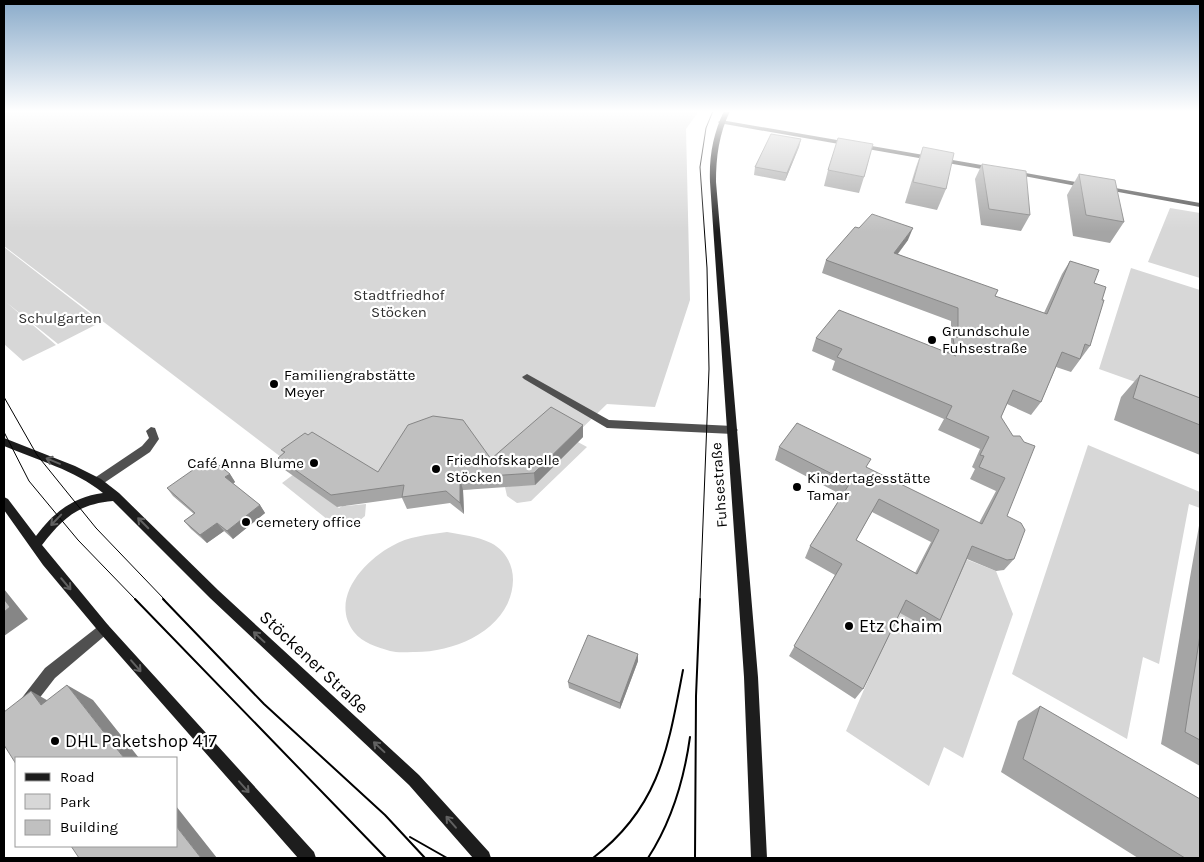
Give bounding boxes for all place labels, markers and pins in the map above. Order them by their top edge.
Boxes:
place label: Grundschule Fuhsestraße [942,322,1030,357]
marker: Grundschule Fuhsestraße [926,334,938,346]
place label: Familiengrabstätte Meyer [284,366,415,401]
marker: Familiengrabstätte Meyer [268,378,280,390]
place label: Friedhofskapelle Stöcken [446,451,560,486]
place label: Café Anna Blume [187,454,304,472]
marker: Café Anna Blume [308,457,320,469]
marker: Friedhofskapelle Stöcken [430,463,442,475]
place label: Kindertagesstätte Tamar [807,469,930,504]
marker: Kindertagesstätte Tamar [791,481,803,493]
place label: cemetery office [256,513,361,531]
marker: cemetery office [240,516,252,528]
place label: Etz Chaim [859,615,943,637]
marker: Etz Chaim [843,620,855,632]
place label: DHL Paketshop 417 [65,730,218,752]
marker: DHL Paketshop 417 [49,735,61,747]

